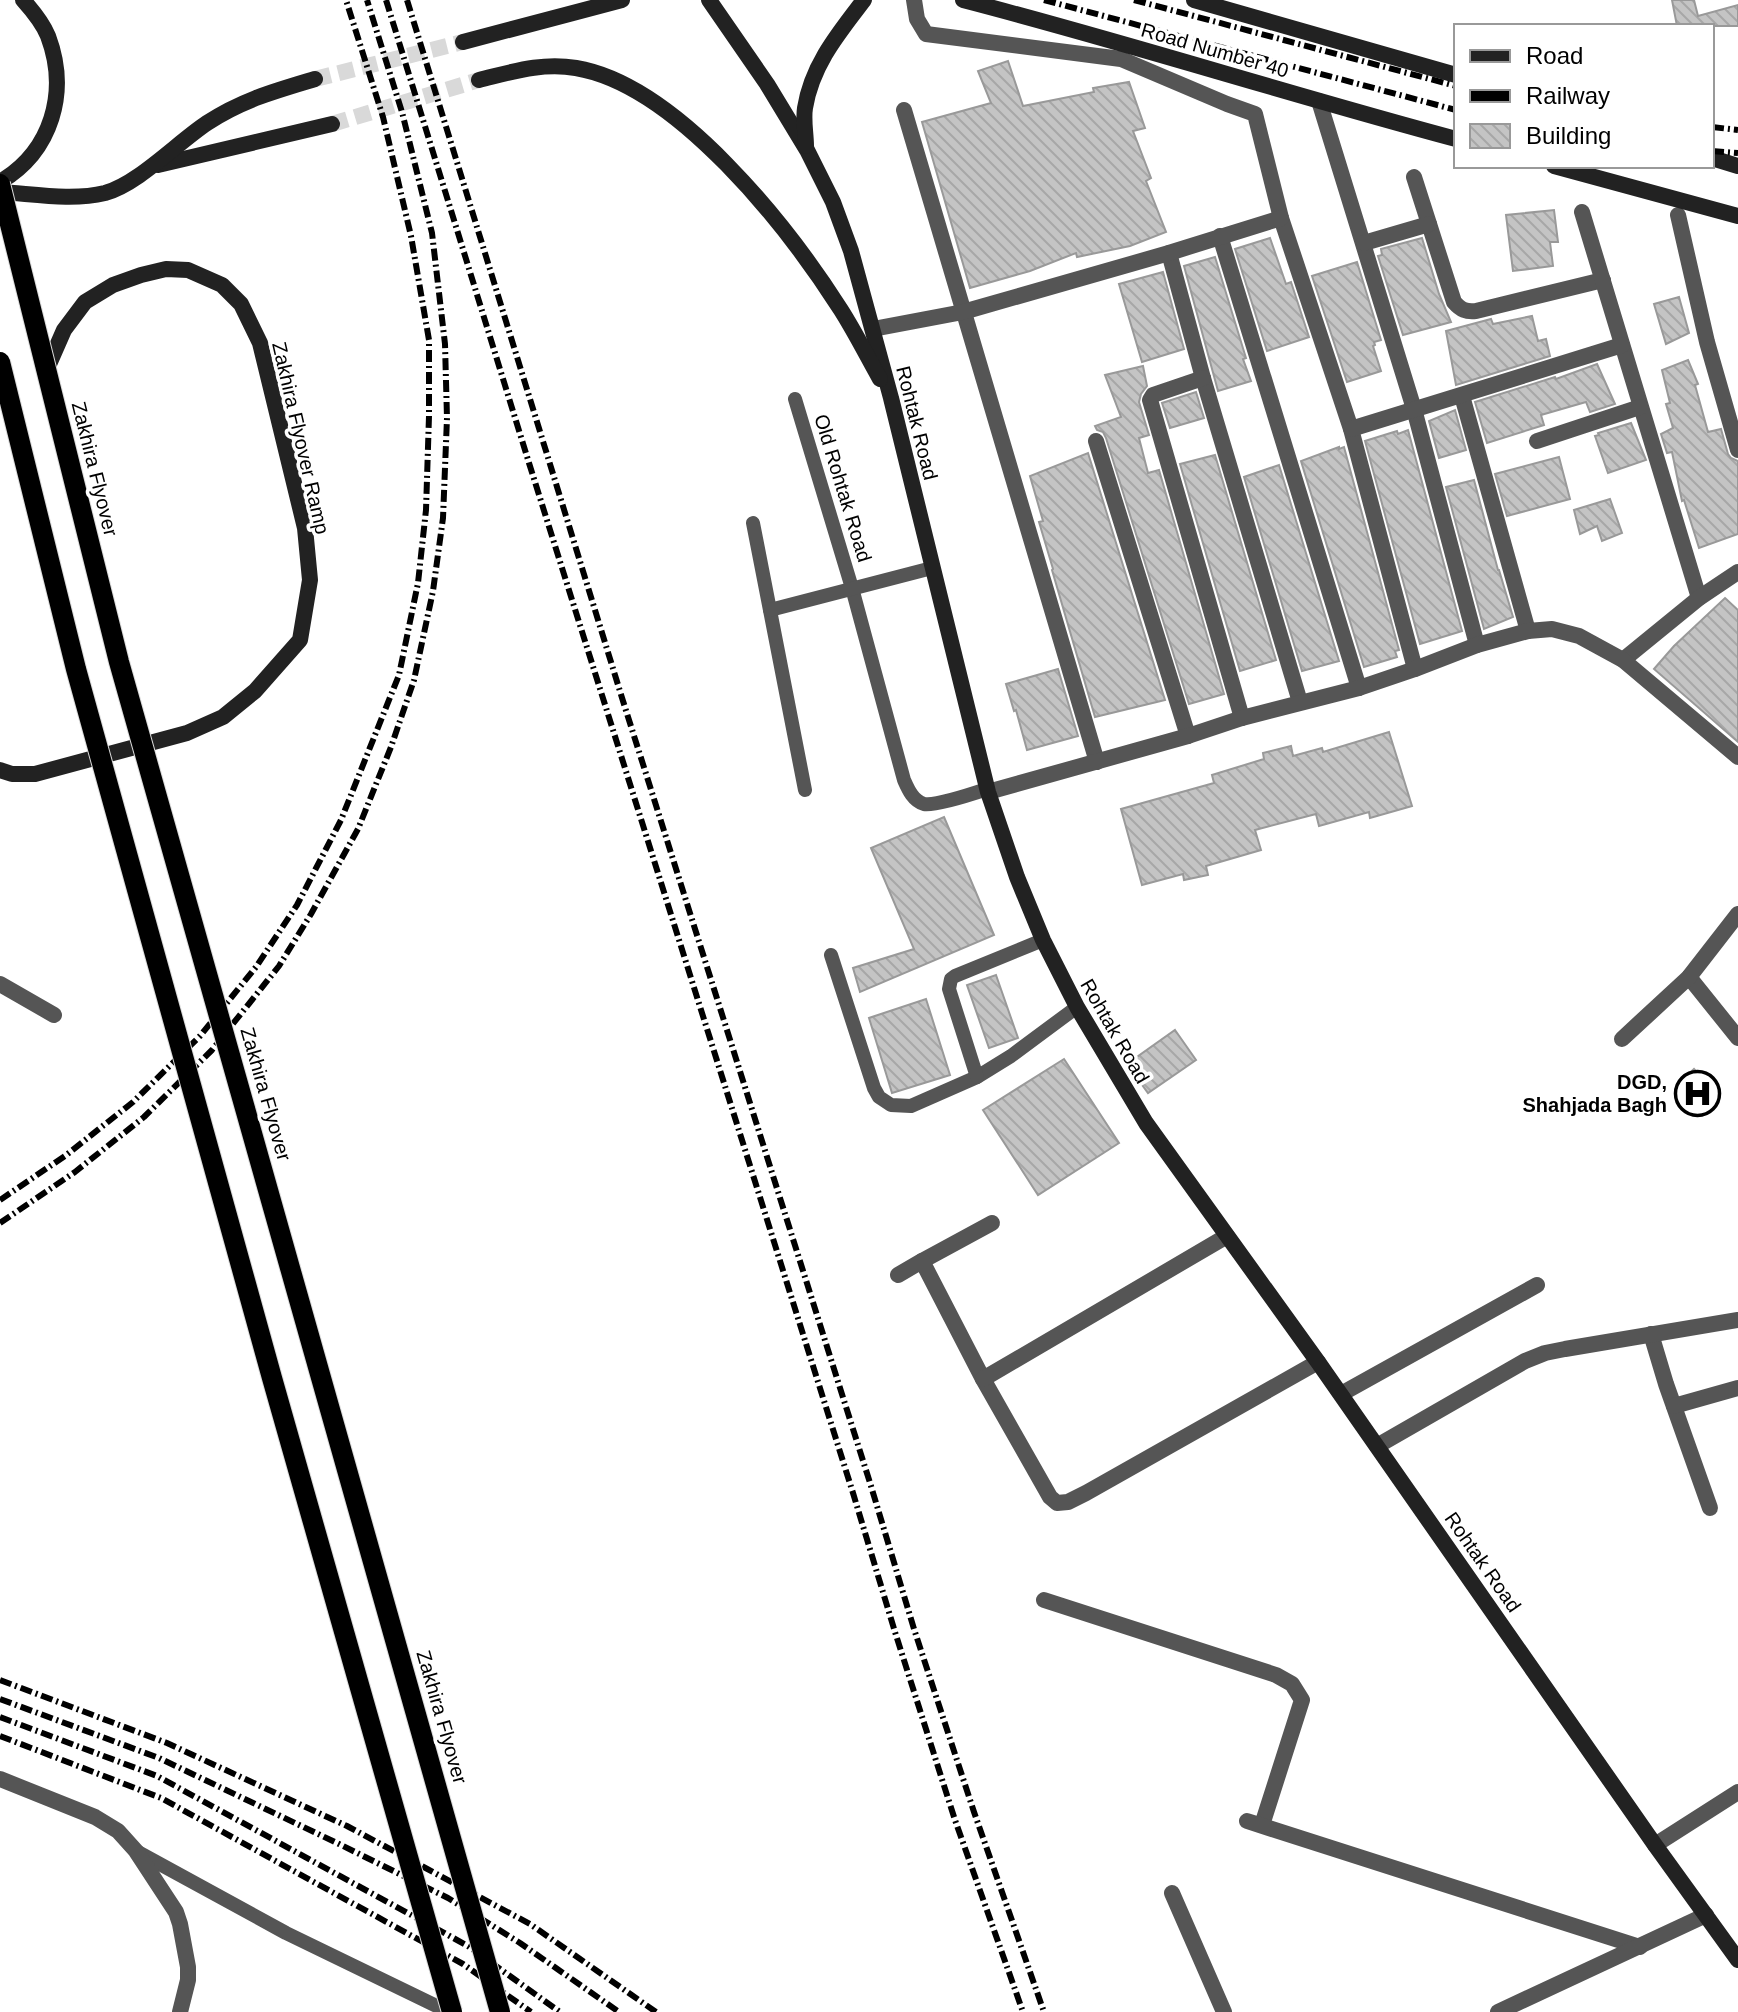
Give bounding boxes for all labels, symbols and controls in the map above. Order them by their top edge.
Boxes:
street label: Road Number 40 [1139,18,1291,82]
legend [1454,24,1714,168]
text: Road [1526,42,1583,69]
text: Railway [1526,82,1610,109]
text: Building [1526,122,1611,149]
street label: Zakhira Flyover Ramp [268,340,334,536]
street label: Rohtak Road [892,364,942,482]
street label: Zakhira Flyover [68,399,122,539]
street label: Old Rohtak Road [810,411,876,565]
street label: Rohtak Road [1076,975,1154,1087]
street label: Zakhira Flyover [236,1025,296,1164]
hospital icon: DGD, Shahjada Bagh [1674,1070,1722,1118]
place label: DGD, Shahjada Bagh [1523,1071,1667,1116]
street label: Rohtak Road [1441,1508,1525,1616]
street label: Zakhira Flyover [412,1648,472,1787]

